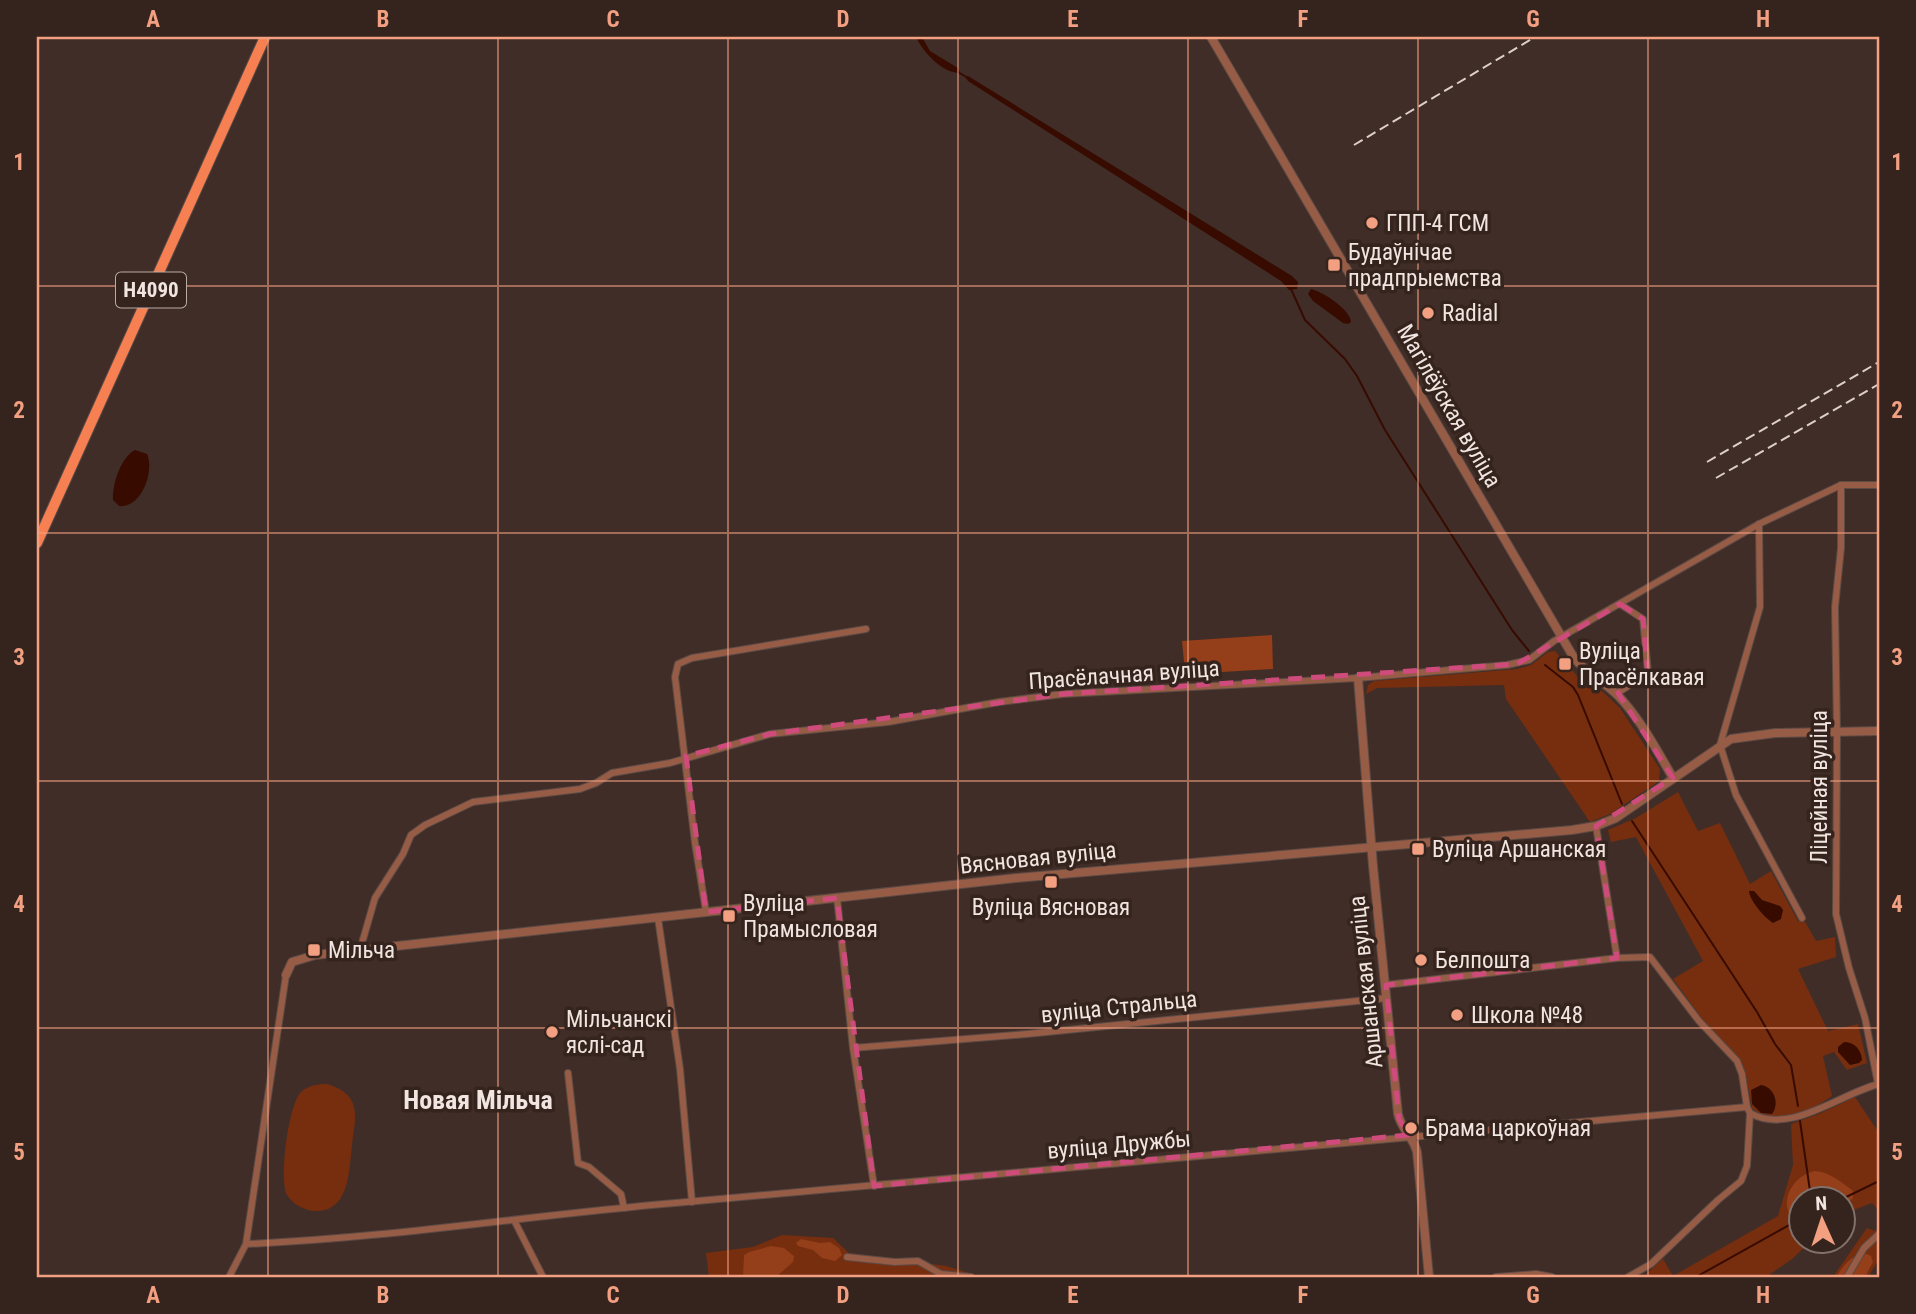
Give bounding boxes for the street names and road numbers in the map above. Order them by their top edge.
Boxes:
road number: Н4090 [116,272,186,308]
street label: Магілёўская вуліца [1391,320,1507,492]
street label: Прасёлачная вуліца [1027,655,1221,695]
street label: Ліцейная вуліца [1806,710,1833,864]
street label: Вясновая вуліца [958,836,1118,880]
street label: Аршанская вуліца [1344,894,1388,1070]
street label: вуліца Стральца [1040,985,1198,1029]
street label: вуліца Дружбы [1046,1125,1192,1165]

